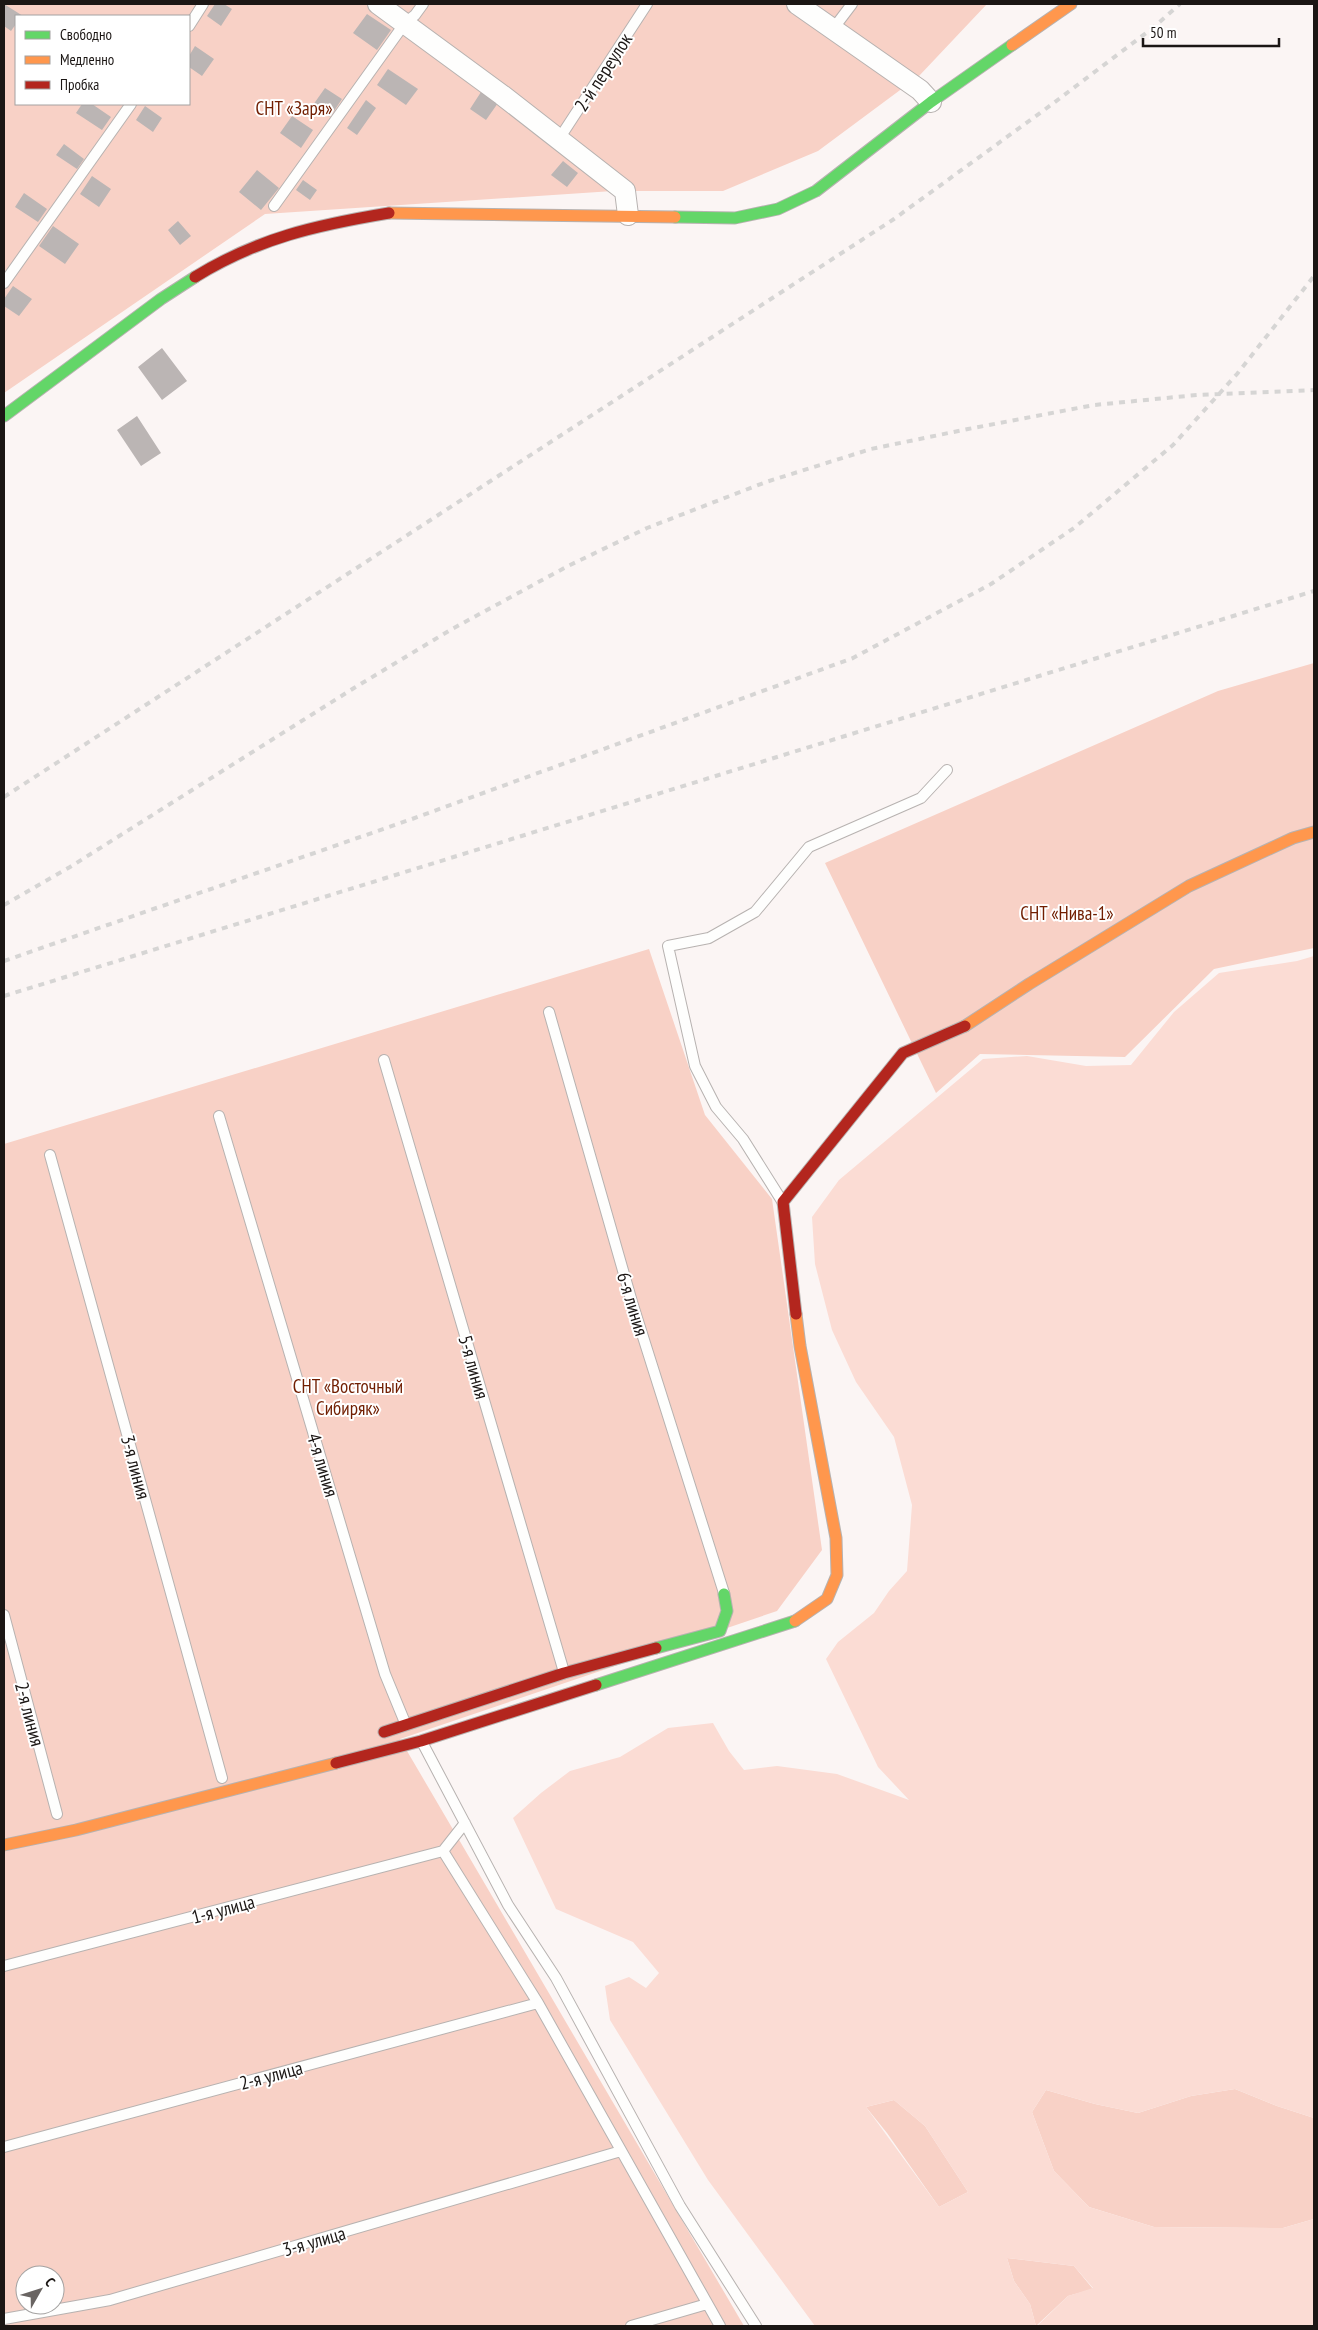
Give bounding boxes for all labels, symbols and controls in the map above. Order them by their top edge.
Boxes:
legend [15,15,190,105]
scale bar [1143,15,1279,47]
text: 50 m [1150,23,1176,42]
text: Свободно [60,25,112,44]
street label: 2-й переулок [569,28,638,116]
text: Медленно [60,50,114,69]
text: Пробка [60,75,99,94]
park label: СНТ «Заря» [256,96,332,120]
park label: СНТ «Нива-1» [1020,901,1114,925]
street label: 6-я линия [612,1269,654,1339]
street label: 5-я линия [453,1332,495,1402]
park label: СНТ «Восточный Сибиряк» [293,1374,403,1420]
street label: 4-я линия [302,1430,344,1500]
street label: 3-я линия [116,1432,156,1502]
street label: 2-я линия [10,1679,50,1749]
street label: 1-я улица [189,1889,257,1929]
street label: 2-я улица [237,2055,305,2095]
street label: 3-я улица [280,2221,348,2261]
north arrow [15,2265,65,2315]
text: С [41,2274,59,2290]

